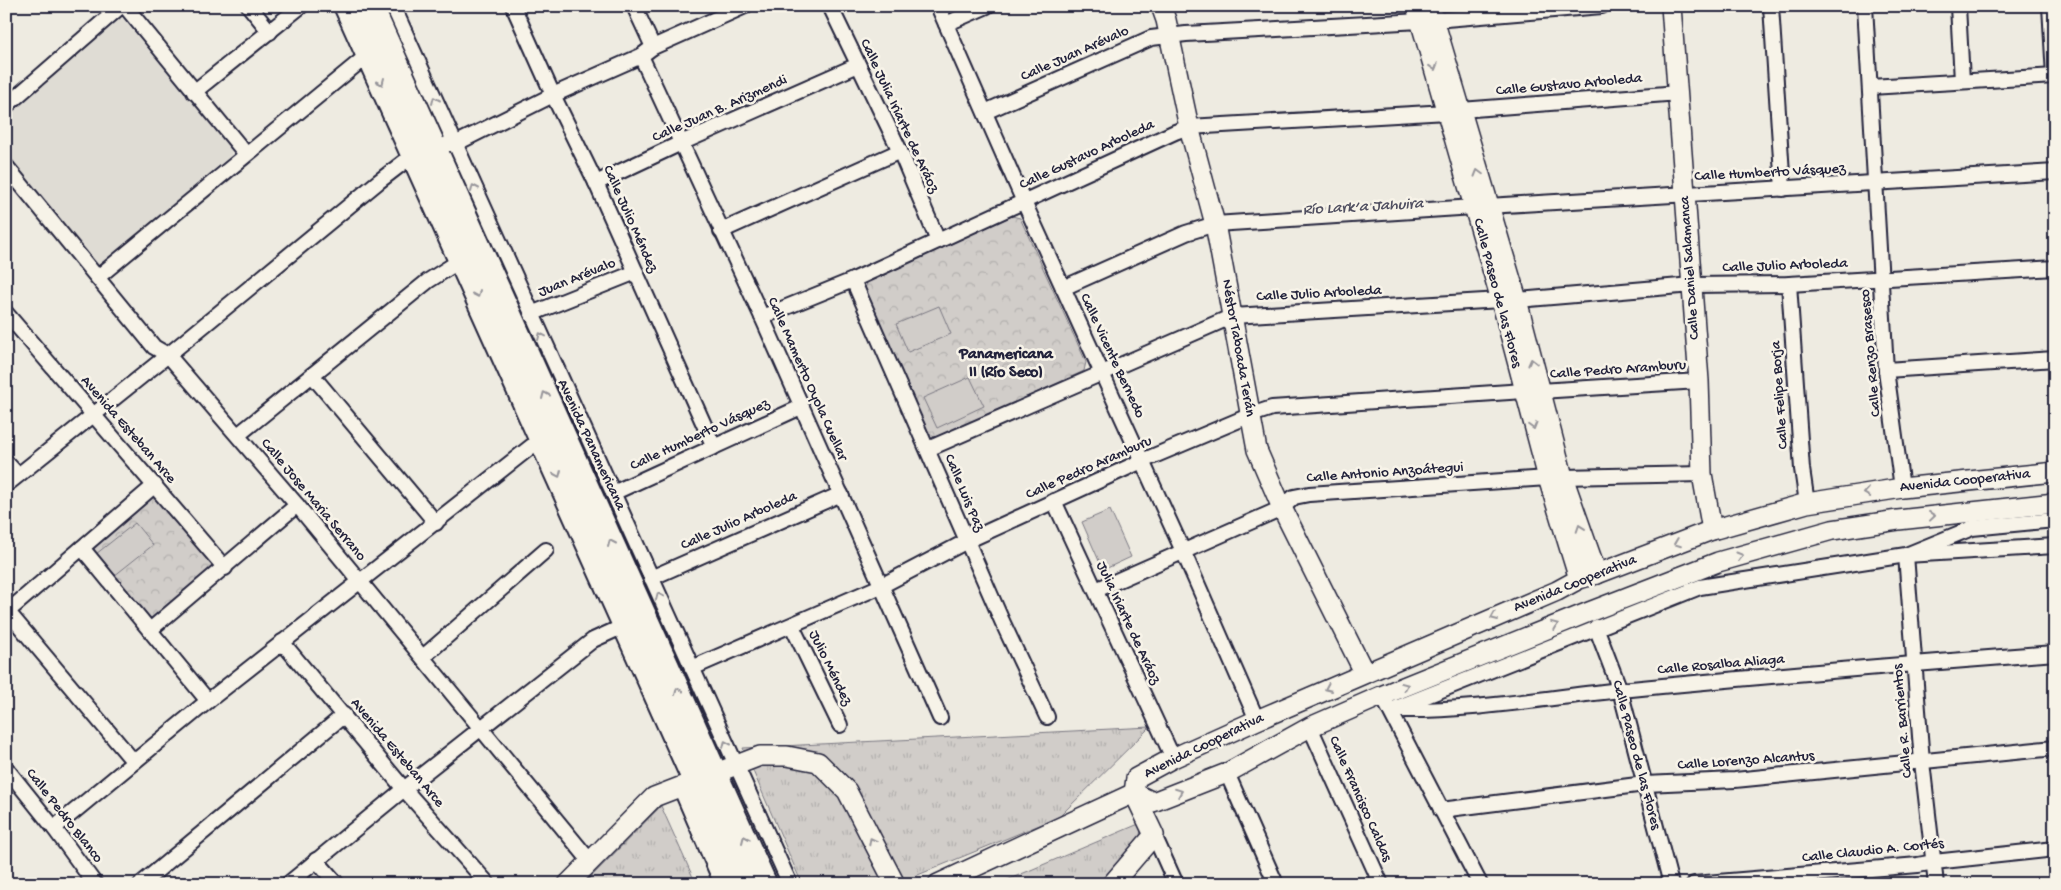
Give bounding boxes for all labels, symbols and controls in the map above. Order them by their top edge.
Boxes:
street label: Calle Juan Arévalo [1018,22,1132,86]
street label: Calle Julia Iriarte de Aráoz [855,36,943,196]
one-way arrow [1428,63,1438,71]
street label: Calle Gustavo Arboleda [1495,70,1644,100]
street label: Calle Juan B. Arizmendi [650,71,790,147]
one-way arrow [375,77,386,86]
one-way arrow [430,96,441,105]
street label: Calle Gustavo Arboleda [1017,116,1158,194]
street label: Calle Humberto Vásquez [1694,160,1847,186]
street label: Calle Julio Méndez [598,163,662,276]
one-way arrow [1474,169,1484,177]
one-way arrow [470,184,481,193]
water label: Río Lark’a Jahuira [1302,195,1425,221]
street label: Calle Daniel Salamanca [1676,195,1704,340]
street label: Calle Paseo de las Flores [1468,216,1526,370]
street label: Juan Arévalo [536,254,619,302]
street label: Calle Julio Arboleda [1722,255,1849,277]
street label: Néstor Taboada Terán [1217,278,1259,418]
street label: Calle Julio Arboleda [1256,282,1383,306]
street label: Calle Renzo Brasesco [1856,288,1886,418]
one-way arrow [470,289,481,298]
street label: Calle Vicente Bernedo [1075,291,1149,421]
street label: Calle Mamerto Oyola Cuellar [763,295,852,465]
one-way arrow [537,332,547,341]
street label: Calle Felipe Borja [1767,340,1793,450]
district label: Panamericana II (Río Seco) [958,346,1054,383]
street label: Calle Pedro Aramburu [1549,356,1687,384]
one-way arrow [1528,359,1538,367]
street label: Avenida Esteban Arce [76,372,180,488]
street label: Avenida Panamericana [553,377,629,514]
one-way arrow [540,391,551,400]
street label: Calle Humberto Vásquez [627,395,773,475]
one-way arrow [1528,422,1538,430]
street label: Calle Pedro Aramburu [1023,432,1155,504]
street label: Calle Jose Maria Serrano [256,435,370,565]
street label: Calle Luis Paz [940,452,989,535]
street label: Calle Antonio Anzoátegui [1306,459,1464,487]
street label: Avenida Cooperativa [1899,465,2032,497]
one-way arrow [552,469,562,478]
street label: Calle Julio Arboleda [678,487,800,555]
one-way arrow [1863,488,1872,498]
one-way arrow [1929,511,1937,522]
one-way arrow [1576,525,1586,533]
one-way arrow [1673,537,1682,548]
one-way arrow [607,539,618,548]
street label: Avenida Cooperativa [1511,551,1640,617]
one-way arrow [1735,551,1744,561]
street label: Julia Iriarte de Aráoz [1092,559,1165,688]
one-way arrow [655,592,666,601]
one-way arrow [1490,611,1499,622]
one-way arrow [1550,621,1559,632]
street label: Julio Méndez [804,628,856,709]
street label: Calle Rosalba Aliaga [1657,650,1786,680]
street label: Calle R. Barrientos [1889,663,1917,779]
street label: Calle Paseo de las Flores [1607,678,1665,832]
one-way arrow [1324,682,1333,693]
one-way arrow [1400,682,1409,693]
one-way arrow [674,687,684,696]
street label: Avenida Esteban Arce [346,695,448,811]
street label: Avenida Cooperativa [1141,709,1267,783]
street label: Calle Francisco Caldas [1324,733,1396,865]
one-way arrow [722,740,733,749]
street label: Calle Lorenzo Alcantus [1677,747,1816,775]
street label: Calle Pedro Blanco [21,765,107,867]
one-way arrow [1174,788,1182,798]
one-way arrow [740,835,751,844]
street label: Calle Claudio A. Cortés [1801,835,1945,867]
one-way arrow [868,837,878,846]

